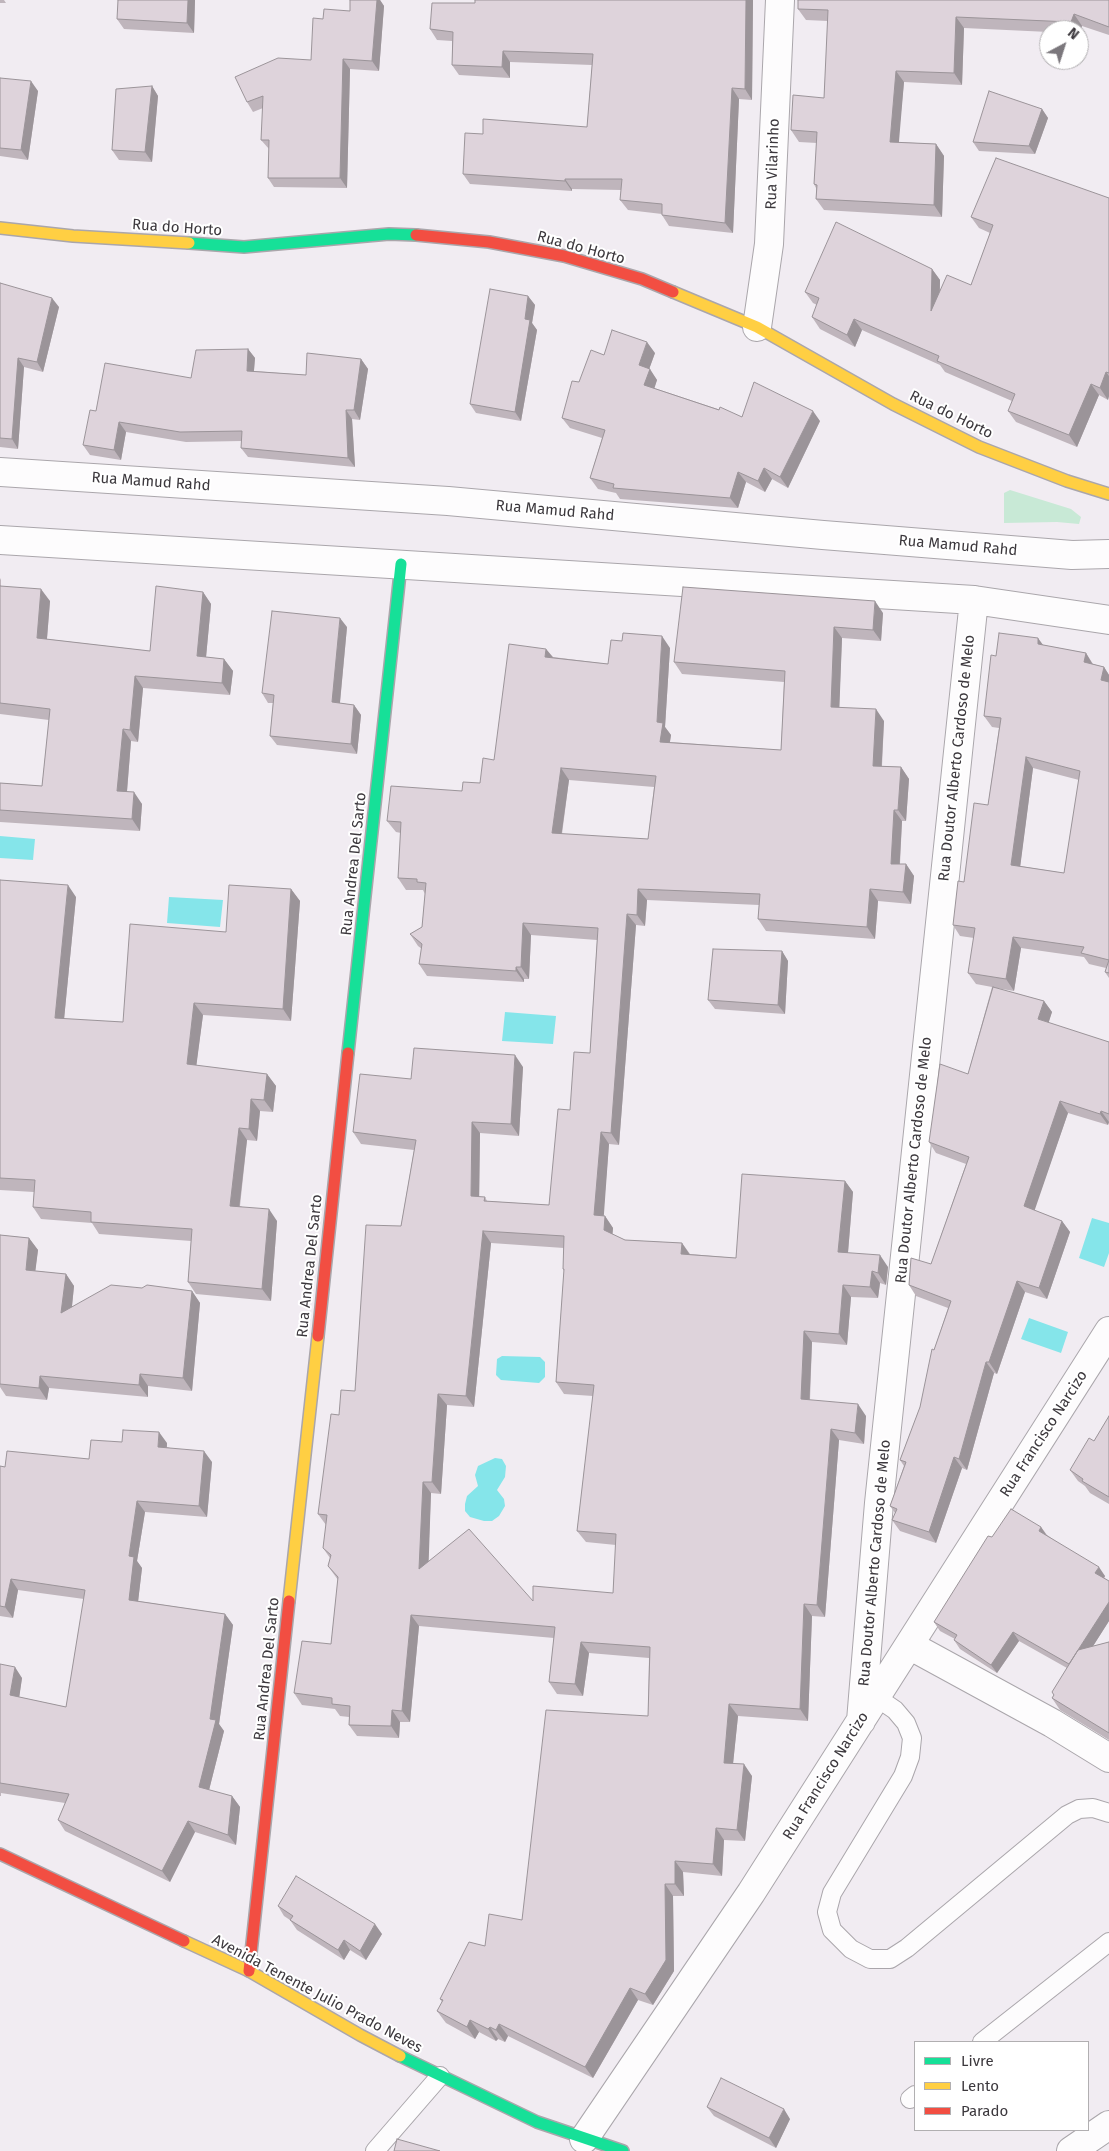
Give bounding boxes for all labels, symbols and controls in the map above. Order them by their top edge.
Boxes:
north arrow [1039,20,1089,70]
text: N [1064,24,1082,43]
street label: Rua Vilarinho [762,118,784,210]
street label: Rua do Horto [131,216,223,240]
street label: Rua do Horto [535,228,627,268]
street label: Rua do Horto [906,387,996,443]
street label: Rua Mamud Rahd [91,469,211,495]
street label: Rua Mamud Rahd [495,497,615,525]
street label: Rua Mamud Rahd [898,532,1018,560]
street label: Rua Doutor Alberto Cardoso de Melo [935,634,979,882]
street label: Rua Andrea Del Sarto [338,791,370,937]
street label: Rua Doutor Alberto Cardoso de Melo [892,1036,936,1284]
street label: Rua Andrea Del Sarto [294,1193,326,1339]
street label: Rua Francisco Narcizo [996,1367,1092,1501]
street label: Rua Doutor Alberto Cardoso de Melo [855,1439,895,1687]
street label: Rua Andrea Del Sarto [251,1596,283,1742]
street label: Rua Francisco Narcizo [779,1709,873,1843]
street label: Avenida Tenente Julio Prado Neves [209,1931,425,2057]
legend [914,2041,1089,2131]
text: Livre [961,2052,994,2070]
text: Lento [961,2077,999,2095]
text: Parado [961,2102,1008,2120]

